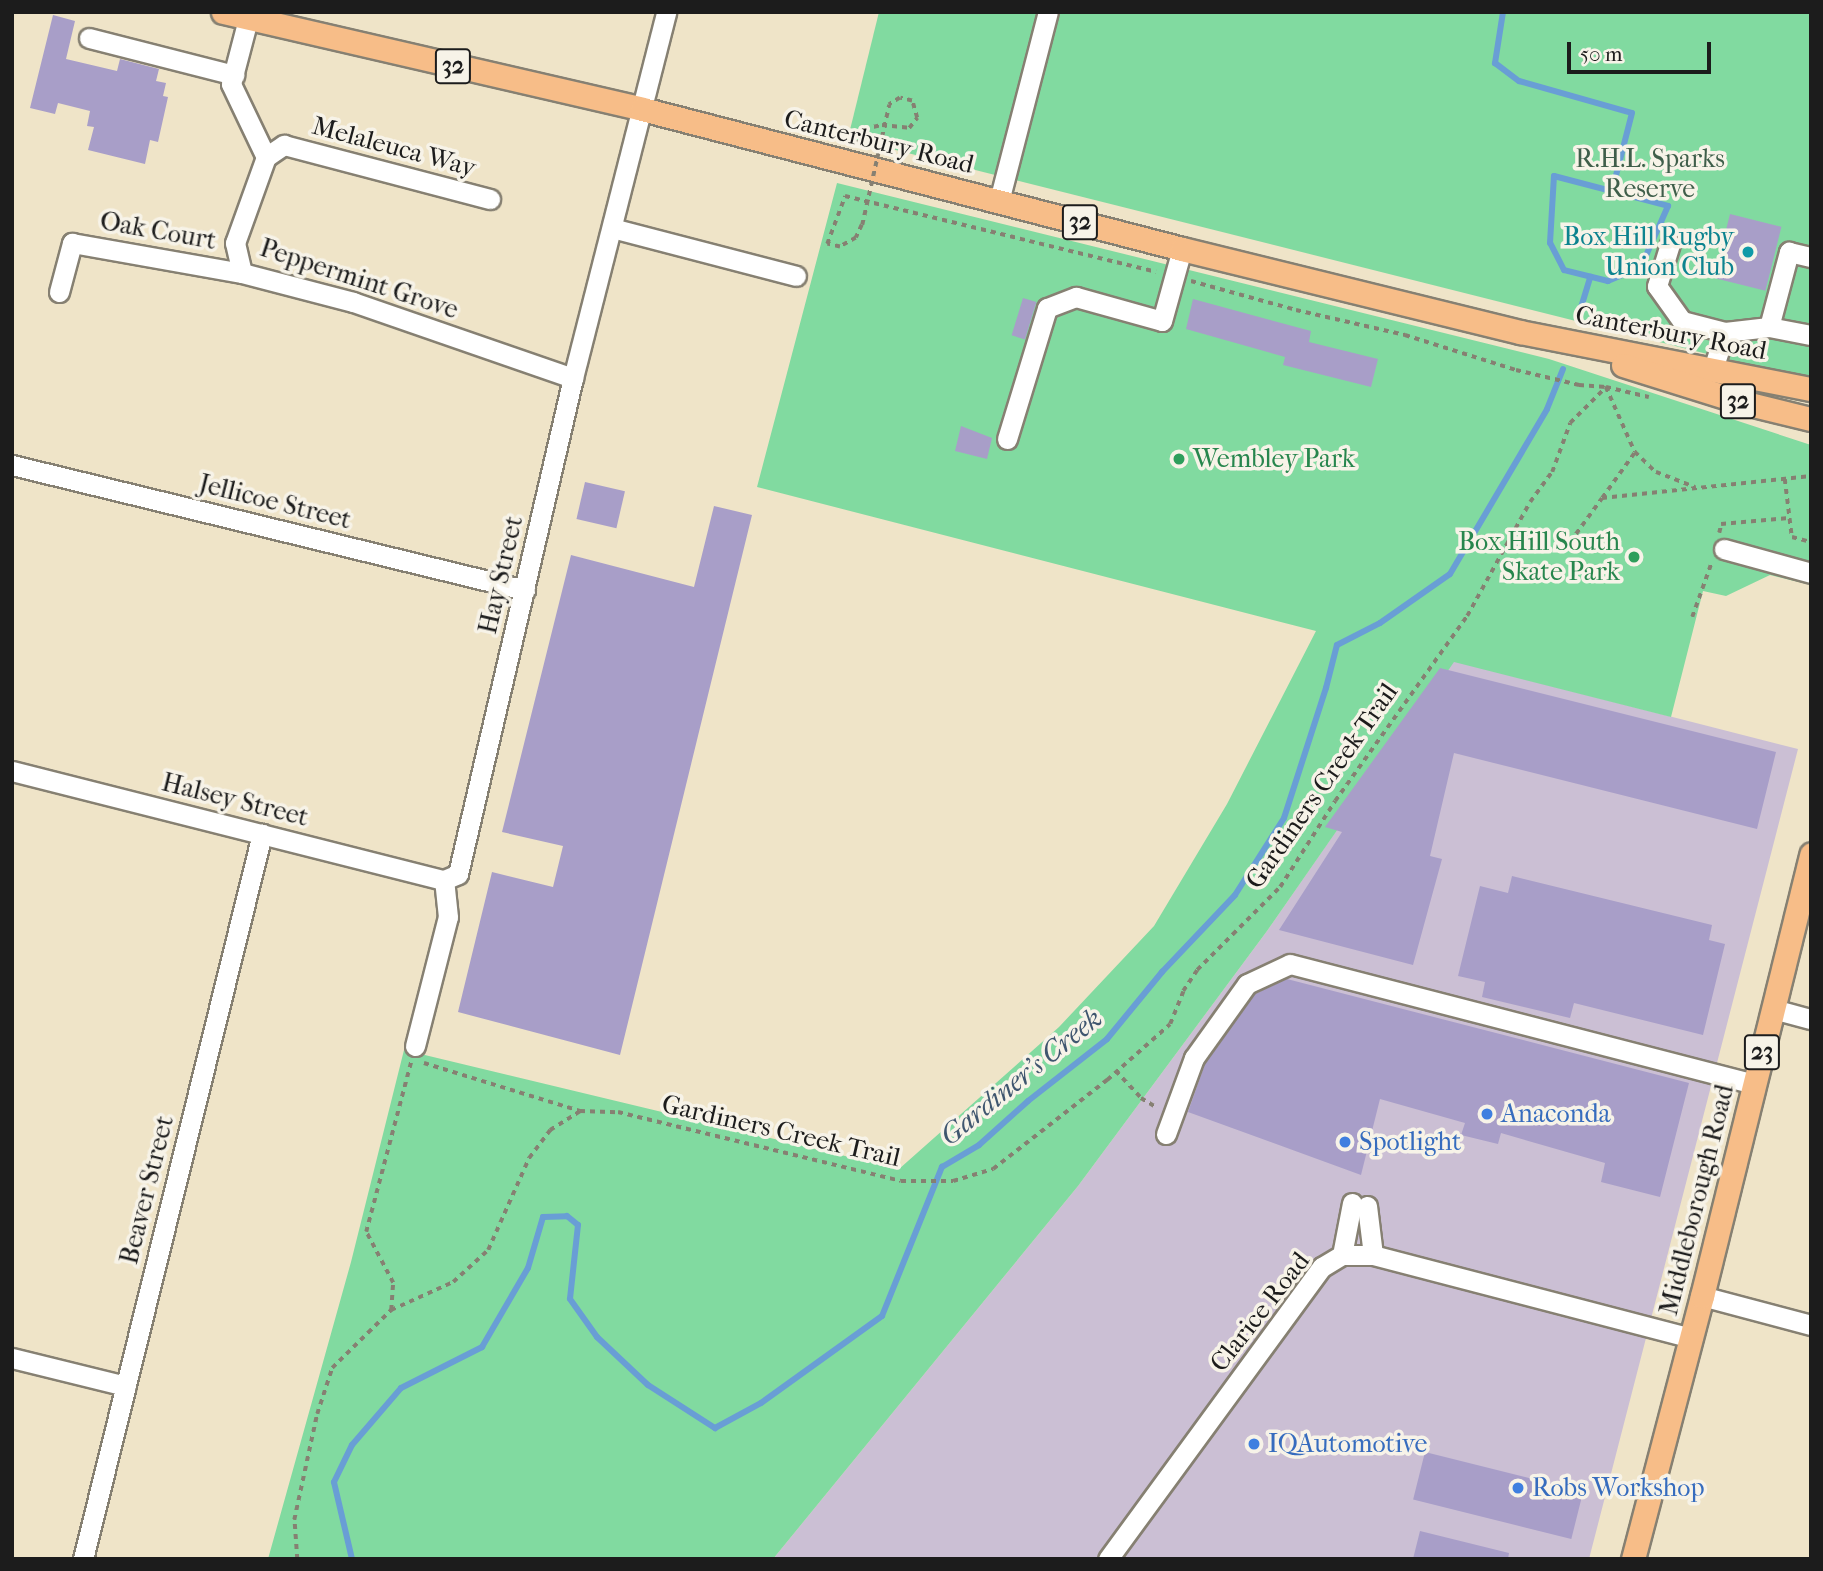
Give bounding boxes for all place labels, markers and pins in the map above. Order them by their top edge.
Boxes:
place label: Box Hill Rugby Union Club [1563,221,1734,282]
marker: Box Hill Rugby Union Club [1740,244,1756,260]
place label: Wembley Park [1193,443,1355,475]
marker: Wembley Park [1171,451,1187,467]
place label: Box Hill South Skate Park [1458,526,1620,588]
marker: Box Hill South Skate Park [1626,549,1642,565]
place label: Anaconda [1501,1098,1611,1130]
marker: Anaconda [1479,1106,1495,1122]
place label: Spotlight [1359,1126,1461,1158]
marker: Spotlight [1337,1134,1353,1150]
place label: IQAutomotive [1268,1428,1427,1460]
marker: IQAutomotive [1246,1436,1262,1452]
place label: Robs Workshop [1532,1472,1705,1504]
marker: Robs Workshop [1510,1480,1526,1496]

